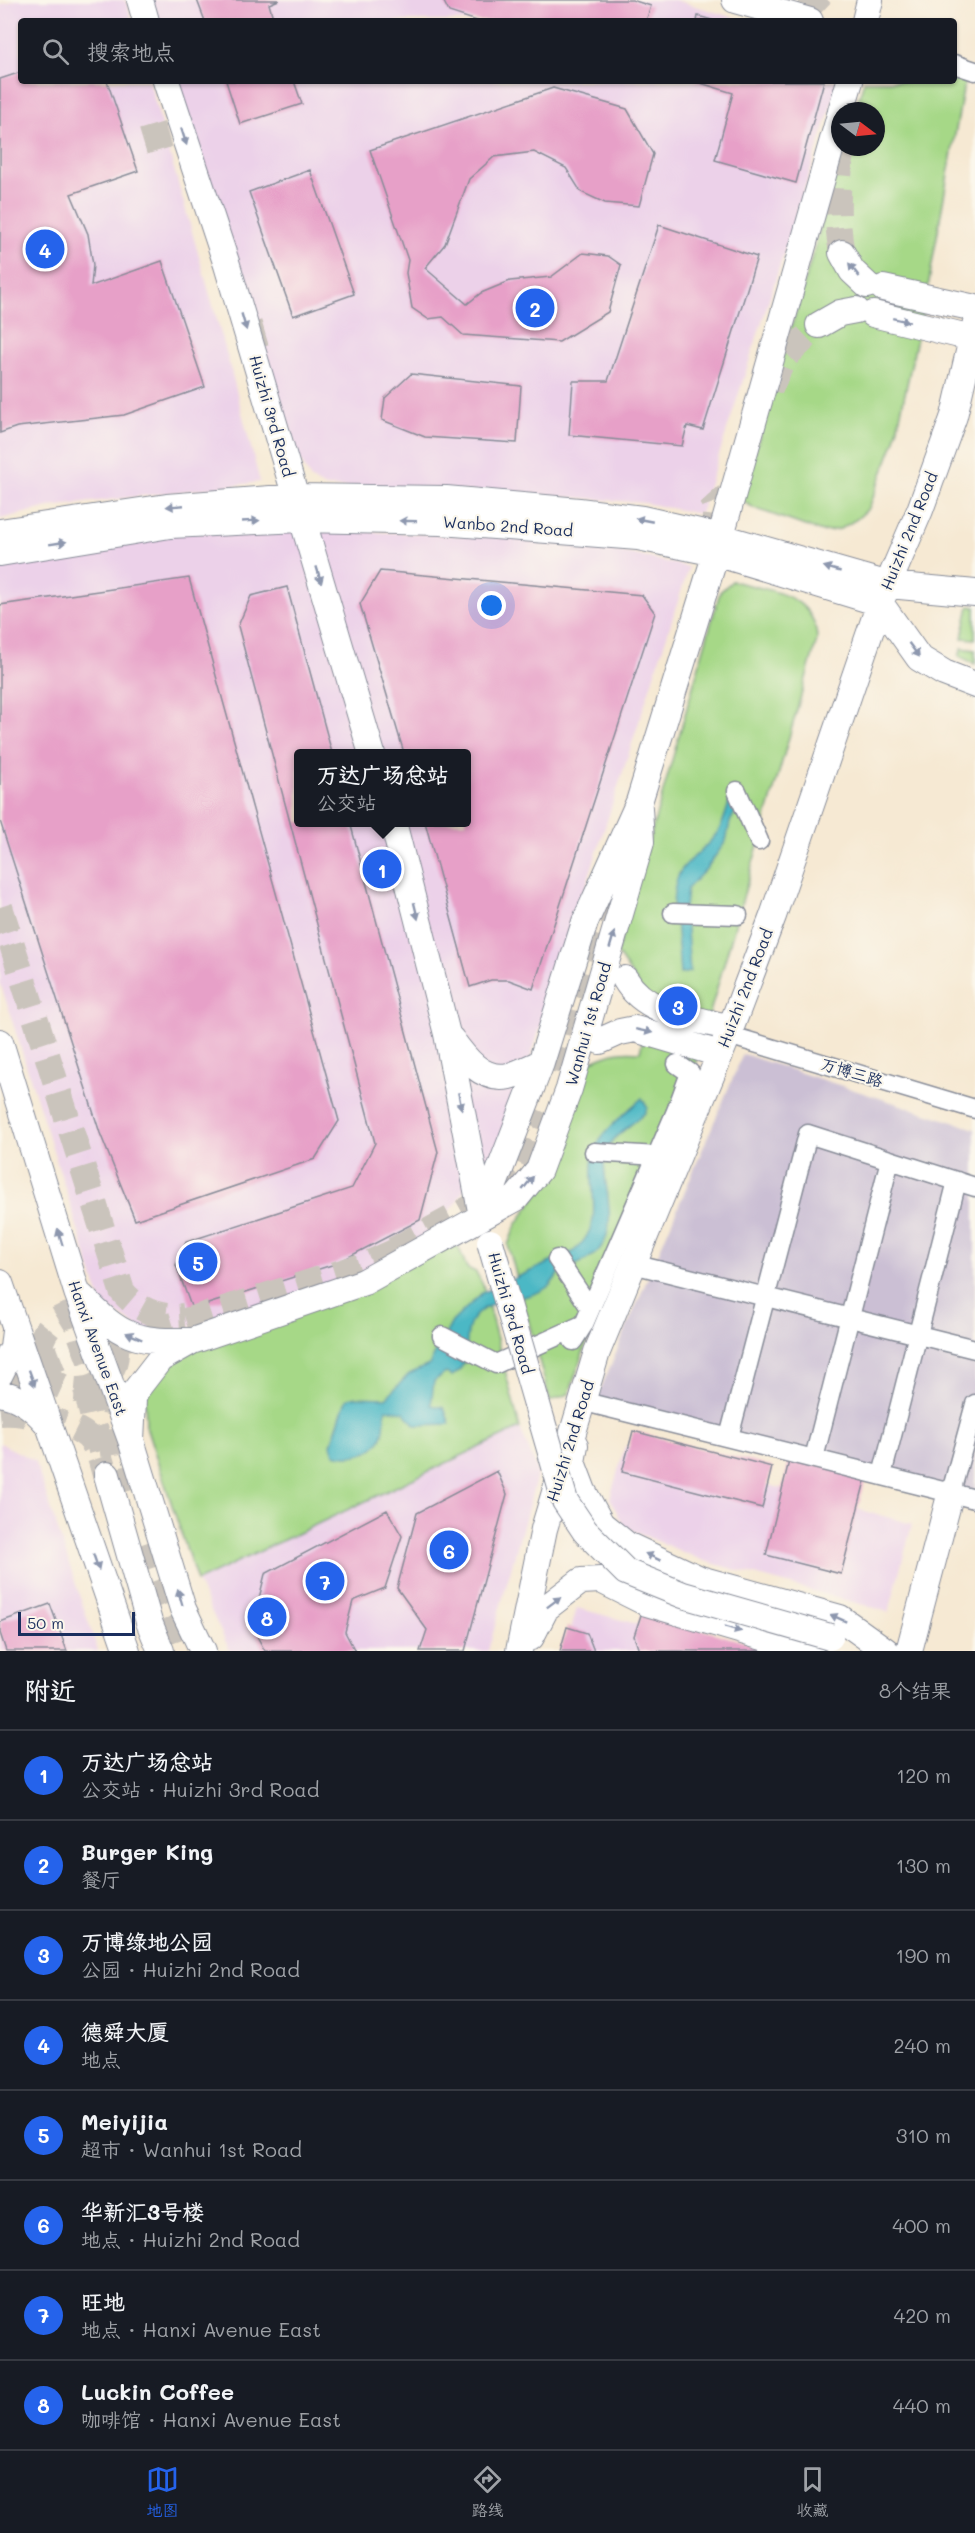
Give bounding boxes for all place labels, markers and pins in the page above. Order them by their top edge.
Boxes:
pin: 4 [26,226,64,272]
pin: 2 [516,286,554,330]
pin: 1 [362,846,401,892]
pin: 3 [658,984,698,1028]
pin: 5 [178,1240,218,1284]
pin: 6 [430,1528,468,1572]
pin: 7 [306,1558,344,1604]
pin: 8 [248,1594,286,1640]

